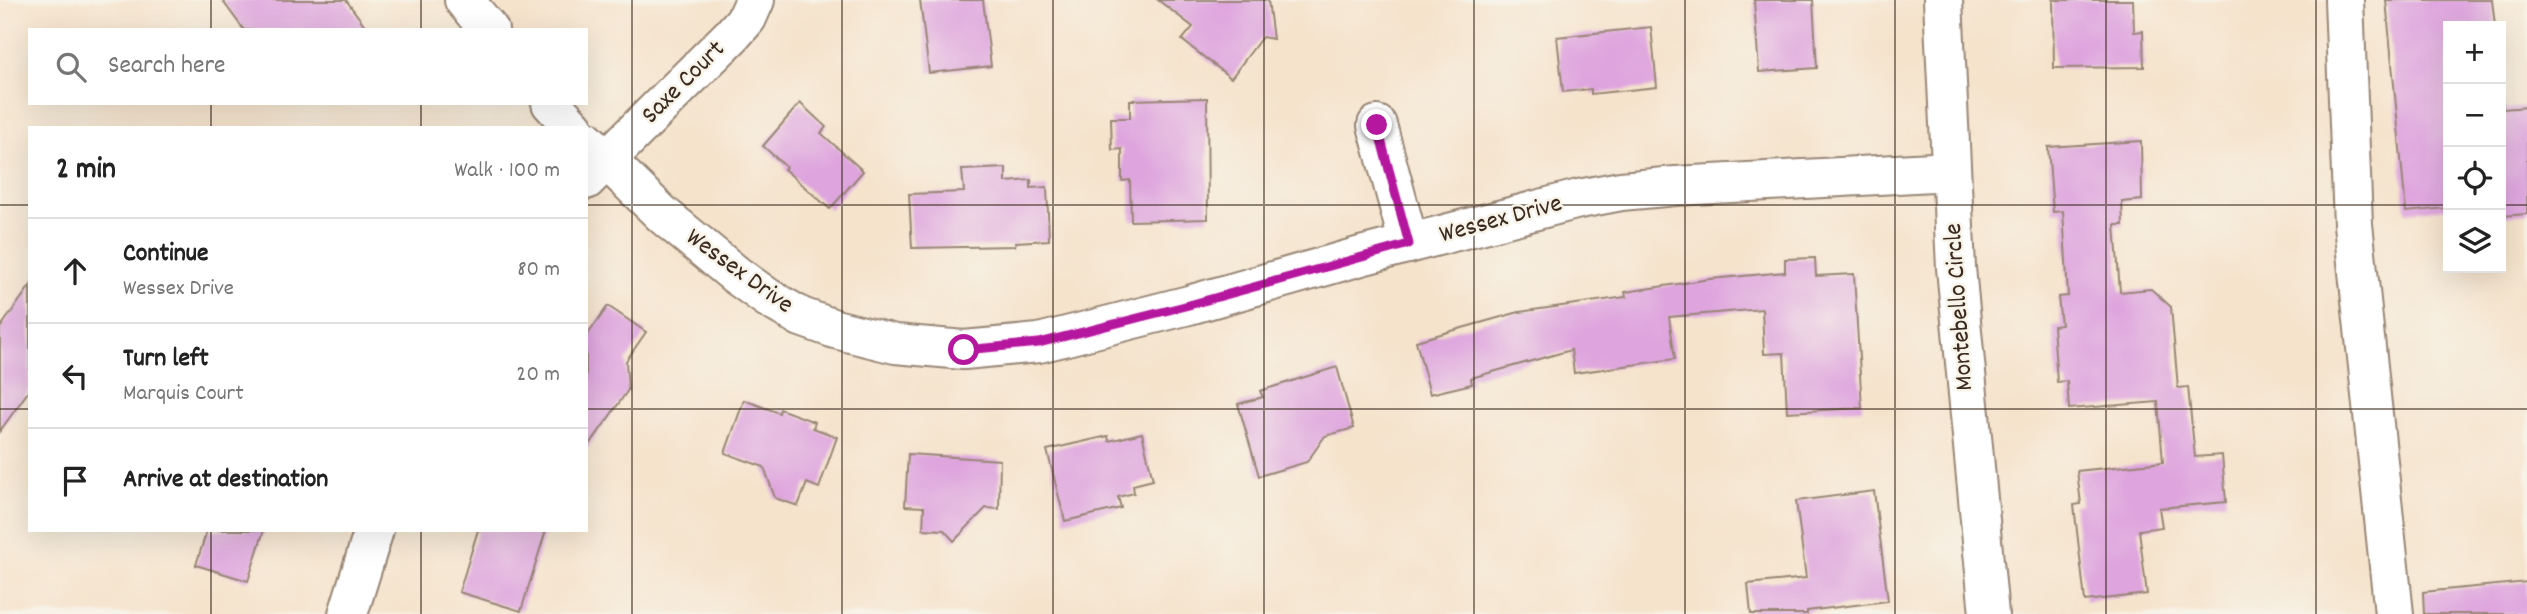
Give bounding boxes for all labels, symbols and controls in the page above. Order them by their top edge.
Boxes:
map controls [2443,21,2506,273]
button: + [2443,21,2506,84]
search box [28,28,588,105]
street label: Saxe Court [634,32,735,133]
icon: search [52,48,90,86]
text: Search here [108,48,226,85]
button: − [2443,84,2506,147]
route end [1361,109,1392,140]
button: locate [2443,147,2506,210]
text: 2 min [56,150,116,193]
text: Walk · 100 m [454,155,560,188]
street label: Wessex Drive [1436,186,1566,254]
button: layers [2443,210,2506,273]
street label: Wessex Drive [677,220,801,324]
street label: Montebello Circle [1936,222,1984,392]
text: Continue [123,236,208,273]
icon: ahead [56,252,94,290]
text: 80 m [517,254,560,287]
text: Wessex Drive [123,273,234,306]
route start [948,334,979,365]
text: Turn left [123,341,209,378]
icon: left [56,357,94,395]
text: 20 m [516,359,560,392]
text: Marquis Court [123,378,244,411]
icon: arrive [56,462,94,500]
text: Arrive at destination [123,462,328,499]

